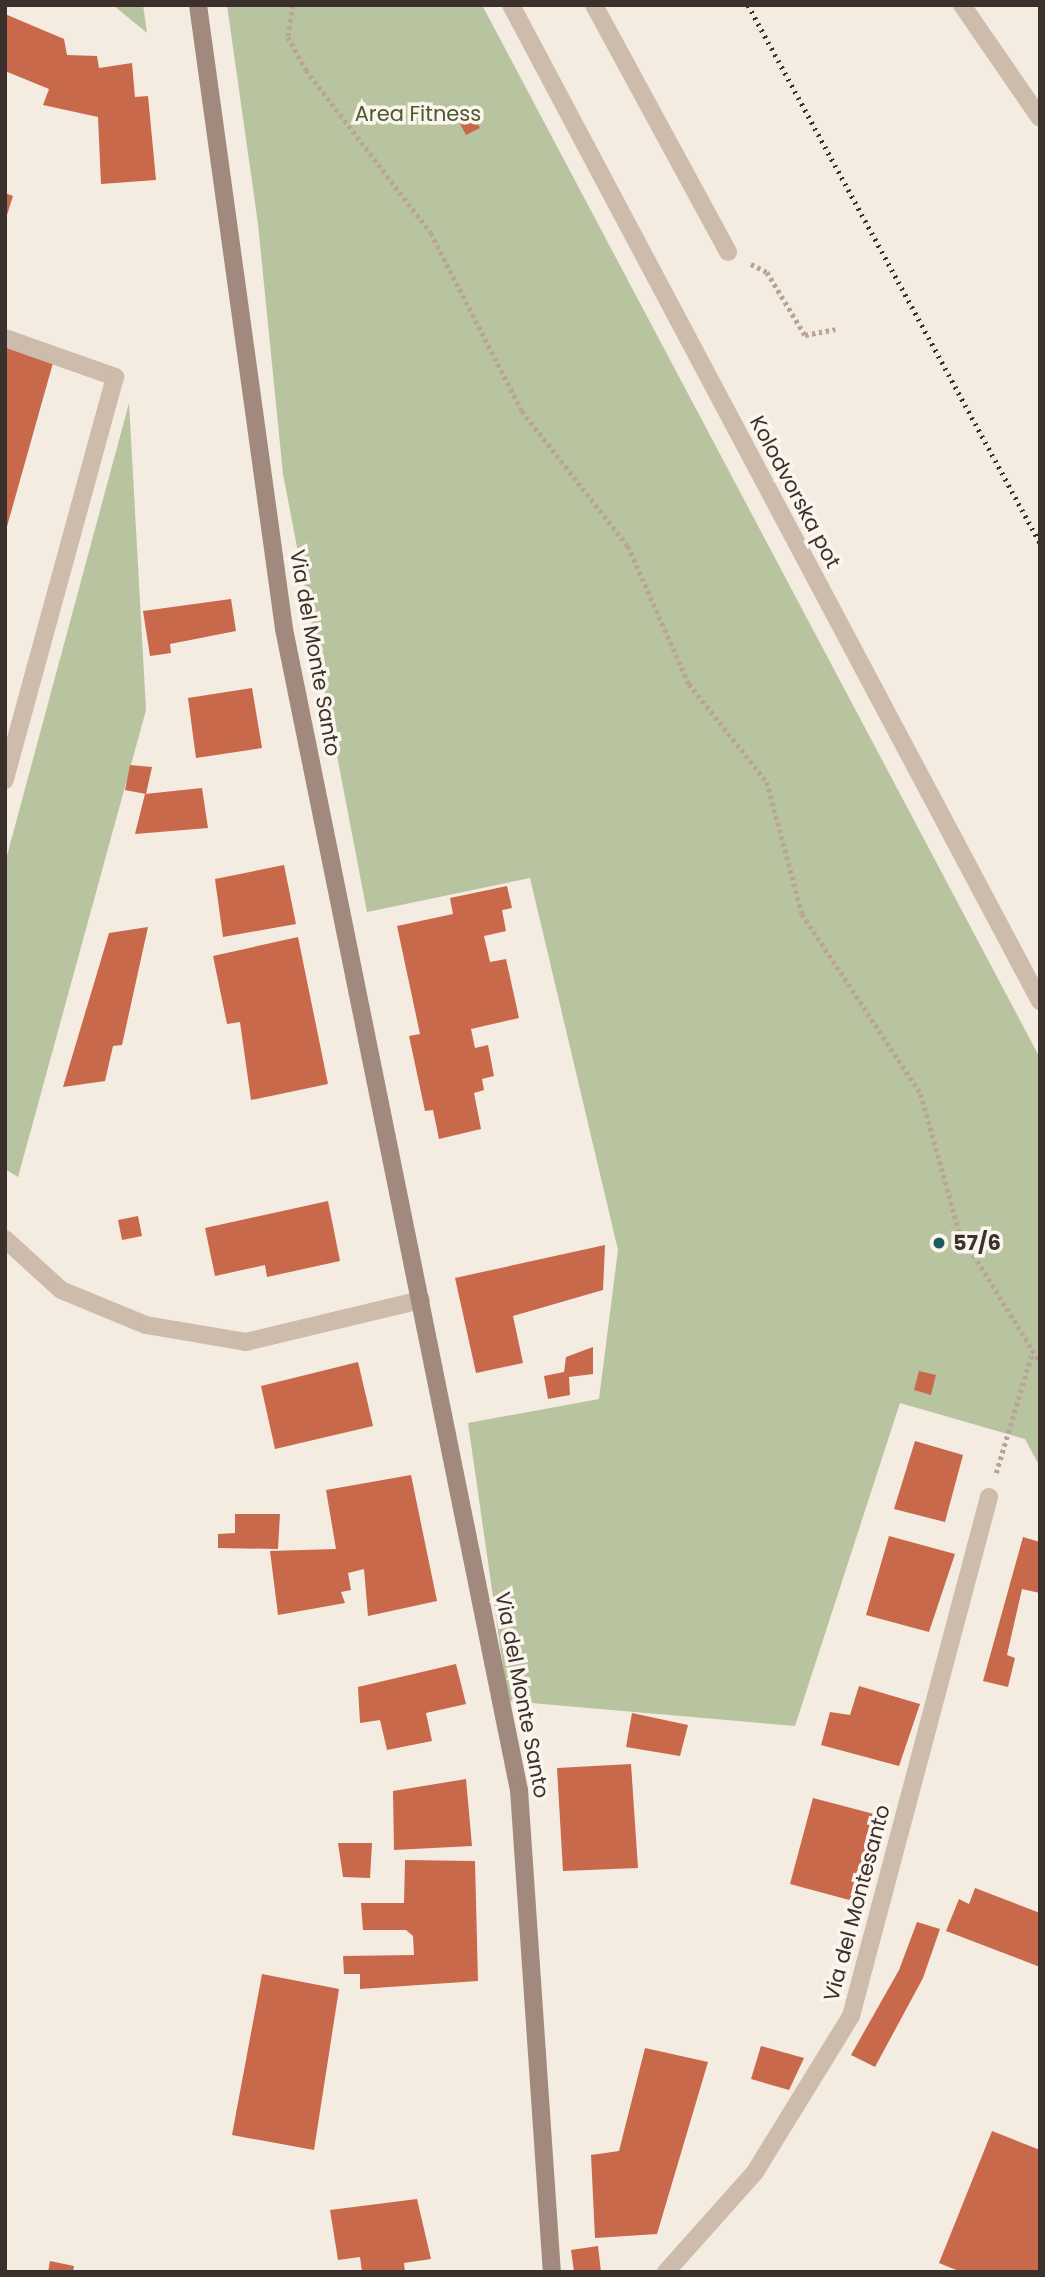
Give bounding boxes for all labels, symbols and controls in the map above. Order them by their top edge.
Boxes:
park label: Area Fitness [355,101,481,127]
street label: Kolodvorska pot [744,412,846,572]
street label: Via del Monte Santo [284,548,346,758]
place label: 57/6 [953,1230,1001,1256]
marker: 57/6 [931,1235,947,1251]
street label: Via del Monte Santo [490,1590,554,1800]
street label: Via del Montesanto [819,1802,895,2004]

